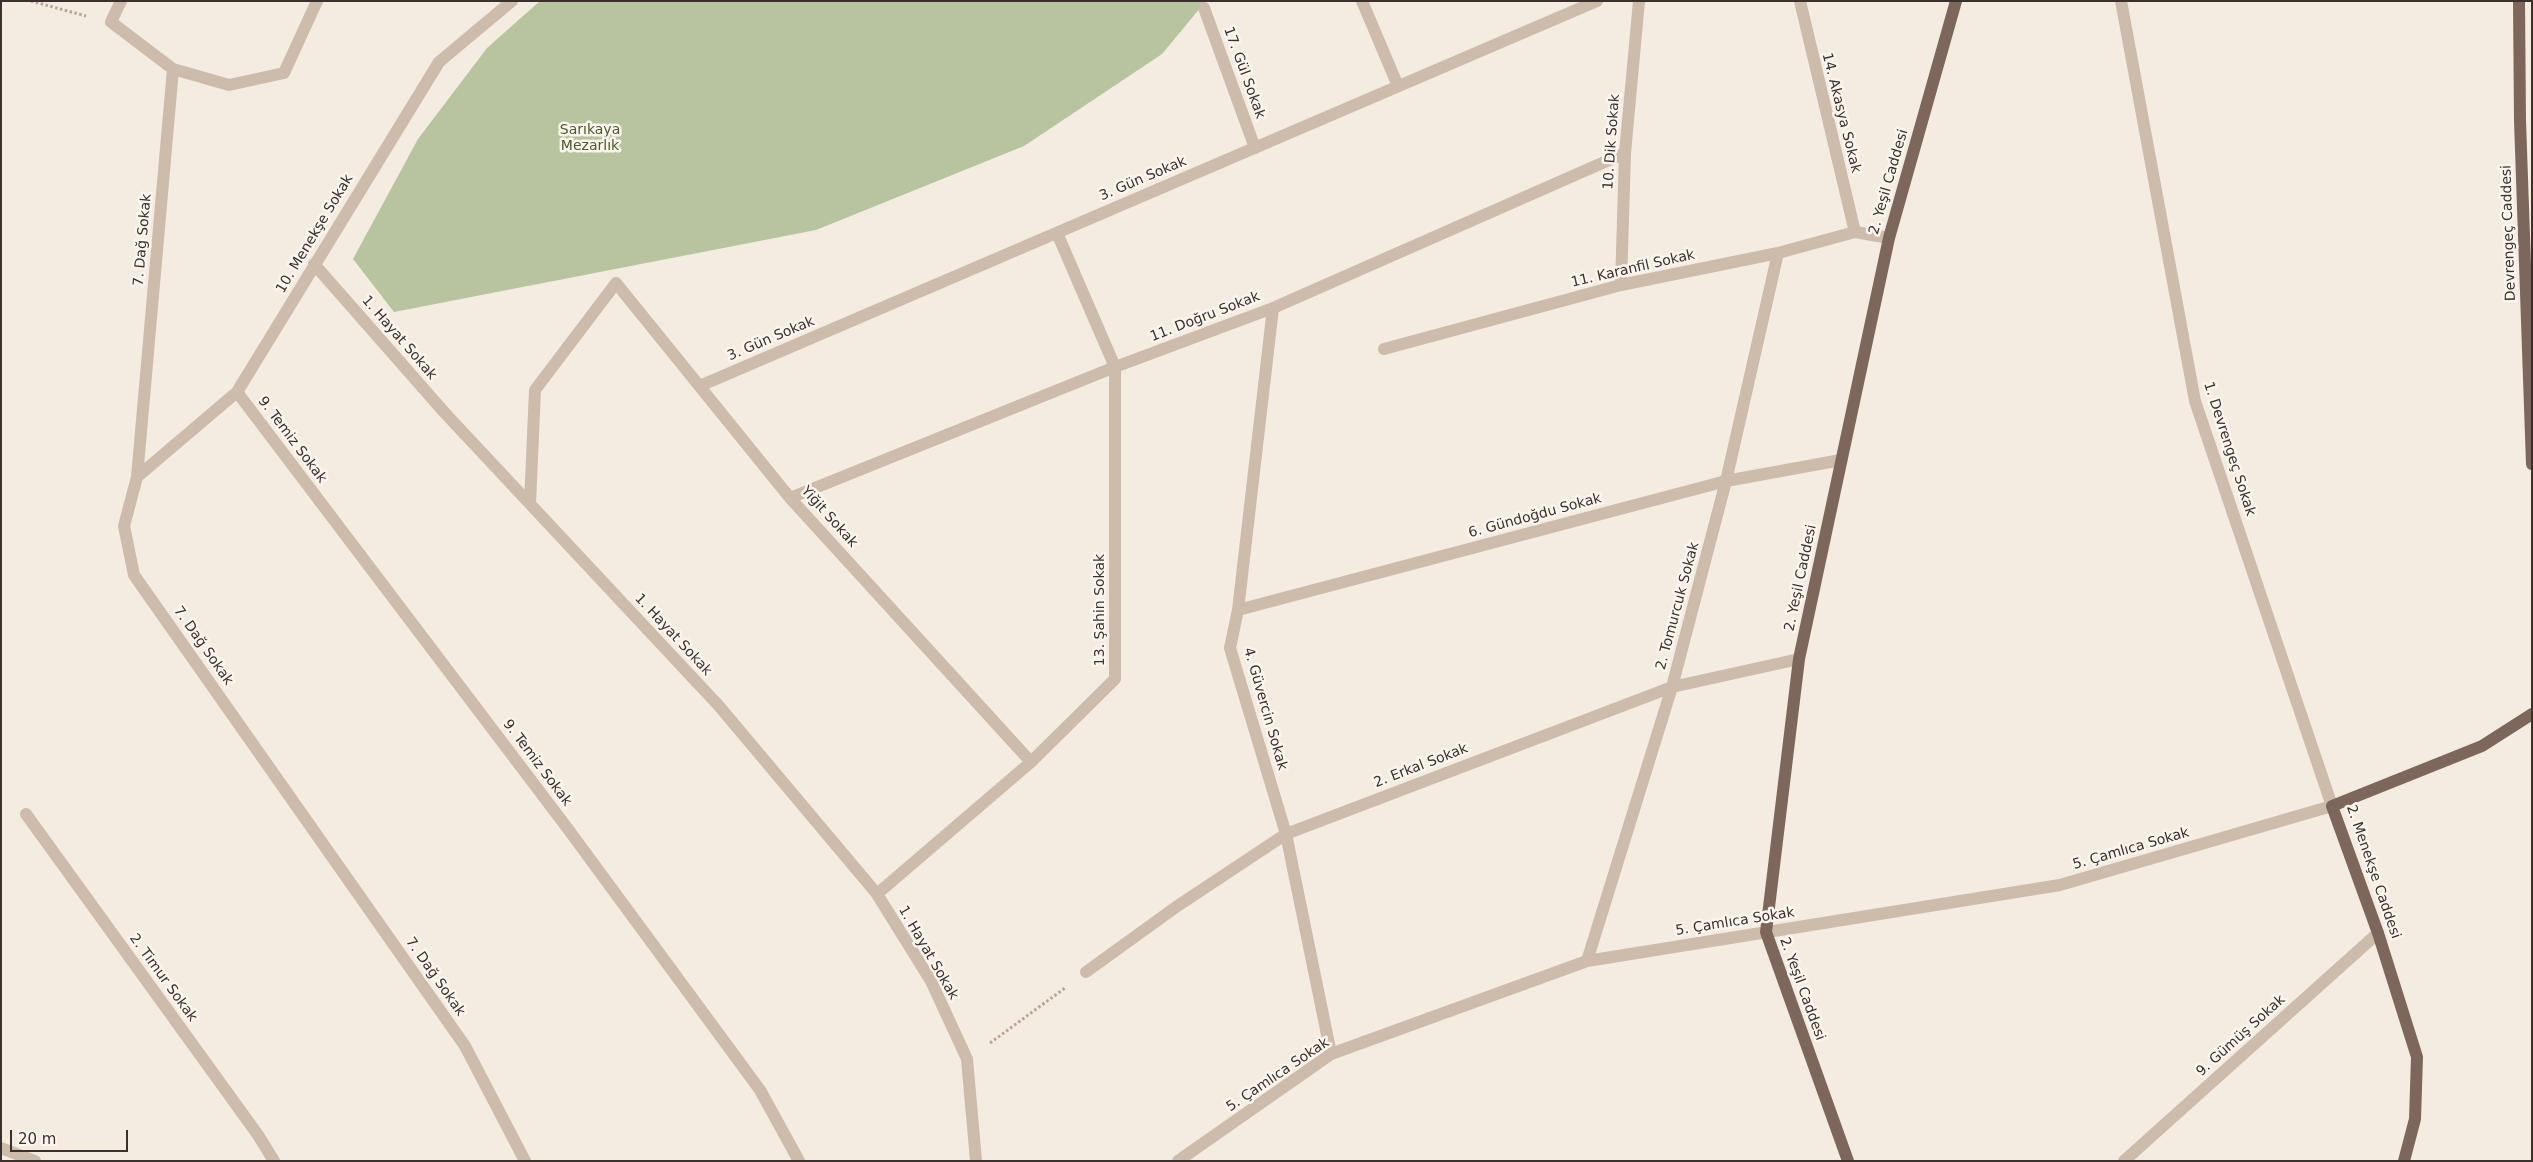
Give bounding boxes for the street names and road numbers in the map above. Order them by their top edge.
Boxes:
street label: 17. Gül Sokak [1220,25,1268,121]
street label: 14. Akasya Sokak [1818,51,1864,175]
street label: 10. Dik Sokak [1600,94,1624,190]
street label: 2. Yeşil Caddesi [1866,128,1912,236]
street label: 3. Gün Sokak [1097,153,1189,205]
street label: Devrengeç Caddesi [2498,165,2520,301]
street label: 10. Menekşe Sokak [273,172,357,296]
street label: 7. Dağ Sokak [131,193,155,287]
street label: 11. Karanfil Sokak [1569,247,1697,291]
street label: 11. Doğru Sokak [1148,288,1262,346]
street label: 1. Hayat Sokak [358,293,440,383]
street label: 3. Gün Sokak [725,313,817,365]
street label: 1. Devrengeç Sokak [2199,380,2259,518]
street label: 9. Temiz Sokak [254,393,330,487]
street label: Yiğit Sokak [797,483,861,551]
street label: 6. Gündoğdu Sokak [1467,490,1603,542]
street label: 2. Yeşil Caddesi [1781,523,1821,633]
street label: 2. Tomurcuk Sokak [1653,540,1703,672]
street label: 13. Şahin Sokak [1092,554,1108,666]
street label: 1. Hayat Sokak [631,591,715,679]
street label: 7. Dağ Sokak [170,603,236,689]
street label: 4. Güvercin Sokak [1239,646,1291,772]
street label: 9. Temiz Sokak [499,716,575,810]
street label: 2. Erkal Sokak [1372,740,1470,792]
street label: 2. Menekşe Caddesi [2342,803,2404,941]
street label: 5. Çamlıca Sokak [2071,824,2191,874]
street label: 1. Hayat Sokak [894,903,962,1003]
street label: 5. Çamlıca Sokak [1674,904,1796,940]
street label: 2. Timur Sokak [125,931,201,1025]
street label: 7. Dağ Sokak [402,934,468,1020]
street label: 2. Yeşil Caddesi [1776,935,1828,1043]
street label: 9. Gümüş Sokak [2193,992,2289,1080]
street label: 5. Çamlıca Sokak [1223,1034,1333,1116]

